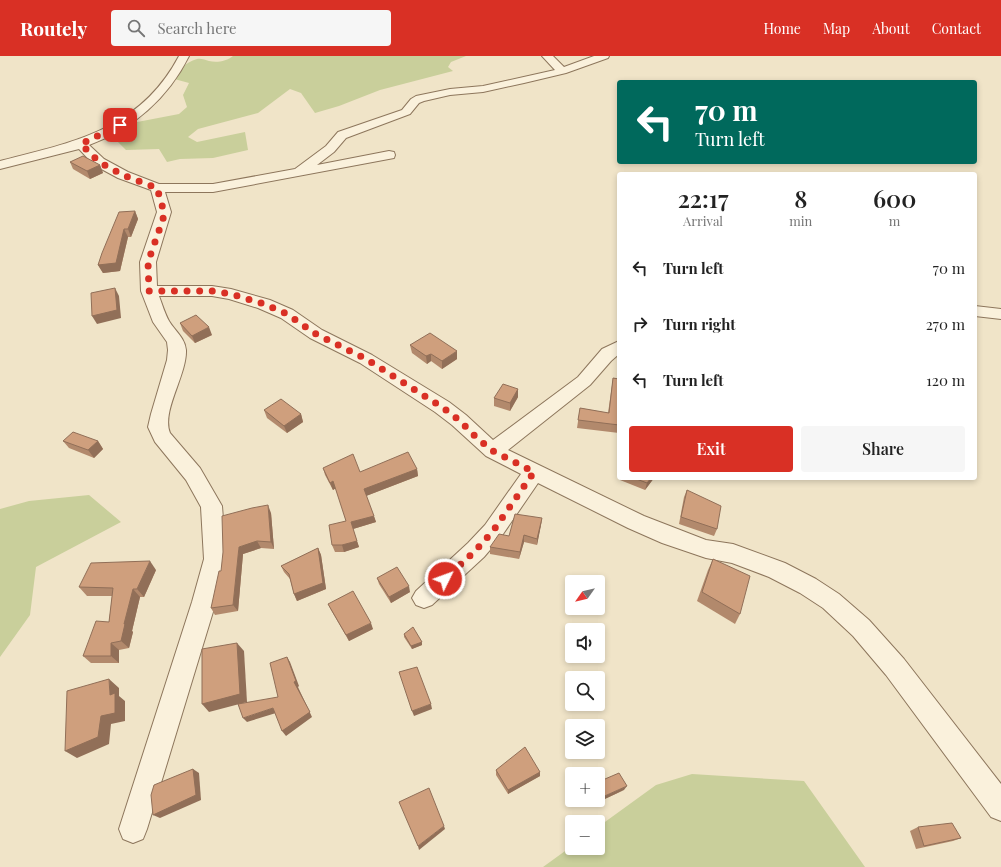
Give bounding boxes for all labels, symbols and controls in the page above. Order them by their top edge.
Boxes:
search box [111,10,391,46]
text: Routely [20,15,87,41]
icon: search [125,17,147,39]
text: Search here [157,18,237,38]
text: Home [763,19,801,38]
text: Map [823,19,850,38]
text: About [872,19,910,38]
text: Contact [932,19,981,38]
text: 70 m [695,91,758,128]
icon: left [629,96,681,148]
pin [103,108,137,142]
icon: arrive [109,114,131,136]
text: Turn left [695,127,765,151]
text: 22:17 [678,182,729,214]
text: 8 [794,182,807,214]
text: 600 [873,182,916,214]
text: Arrival [683,212,723,229]
text: min [789,212,812,229]
text: m [889,212,900,229]
icon: left [629,257,651,279]
text: Turn left [663,258,724,278]
text: 70 m [933,258,965,278]
icon: right [629,313,651,335]
text: Turn right [663,314,736,334]
text: 270 m [926,314,965,334]
icon: left [629,369,651,391]
text: Turn left [663,370,724,390]
text: 120 m [926,370,965,390]
button: Exit [629,426,793,472]
button: Share [801,426,965,472]
position arrow [424,558,466,600]
north arrow [565,575,605,615]
map controls [565,575,605,855]
button: sound [565,623,605,663]
button: search [565,671,605,711]
button: layers [565,719,605,759]
button: + [565,767,605,807]
button: − [565,815,605,855]

